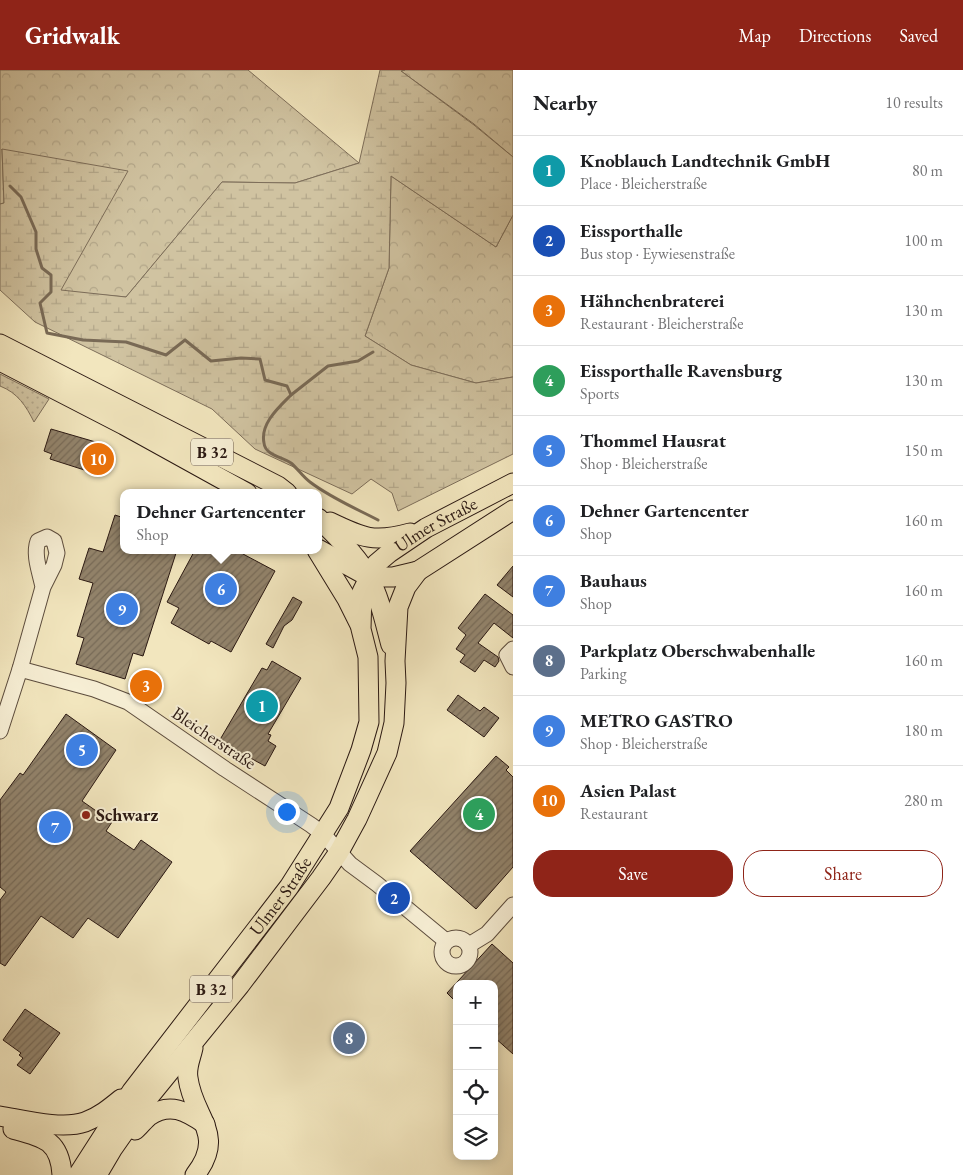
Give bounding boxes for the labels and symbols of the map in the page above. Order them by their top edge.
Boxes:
road number: B 32 [191,438,233,466]
pin: 10 [82,440,114,478]
street label: Ulmer Straße [390,492,481,557]
pin: 6 [205,570,237,608]
pin: 9 [106,590,138,628]
pin: 3 [130,667,162,705]
pin: 1 [246,687,278,725]
street label: Bleicherstraße [168,701,261,774]
pin: 5 [66,731,98,769]
pin: 4 [463,795,495,833]
your location [274,799,300,825]
place label: Schwarz [96,803,158,826]
pin: 7 [39,808,71,846]
marker: Schwarz [80,809,92,821]
street label: Ulmer Straße [244,852,316,940]
pin: 2 [378,879,410,917]
road number: B 32 [190,976,232,1002]
pin: 8 [333,1019,365,1057]

